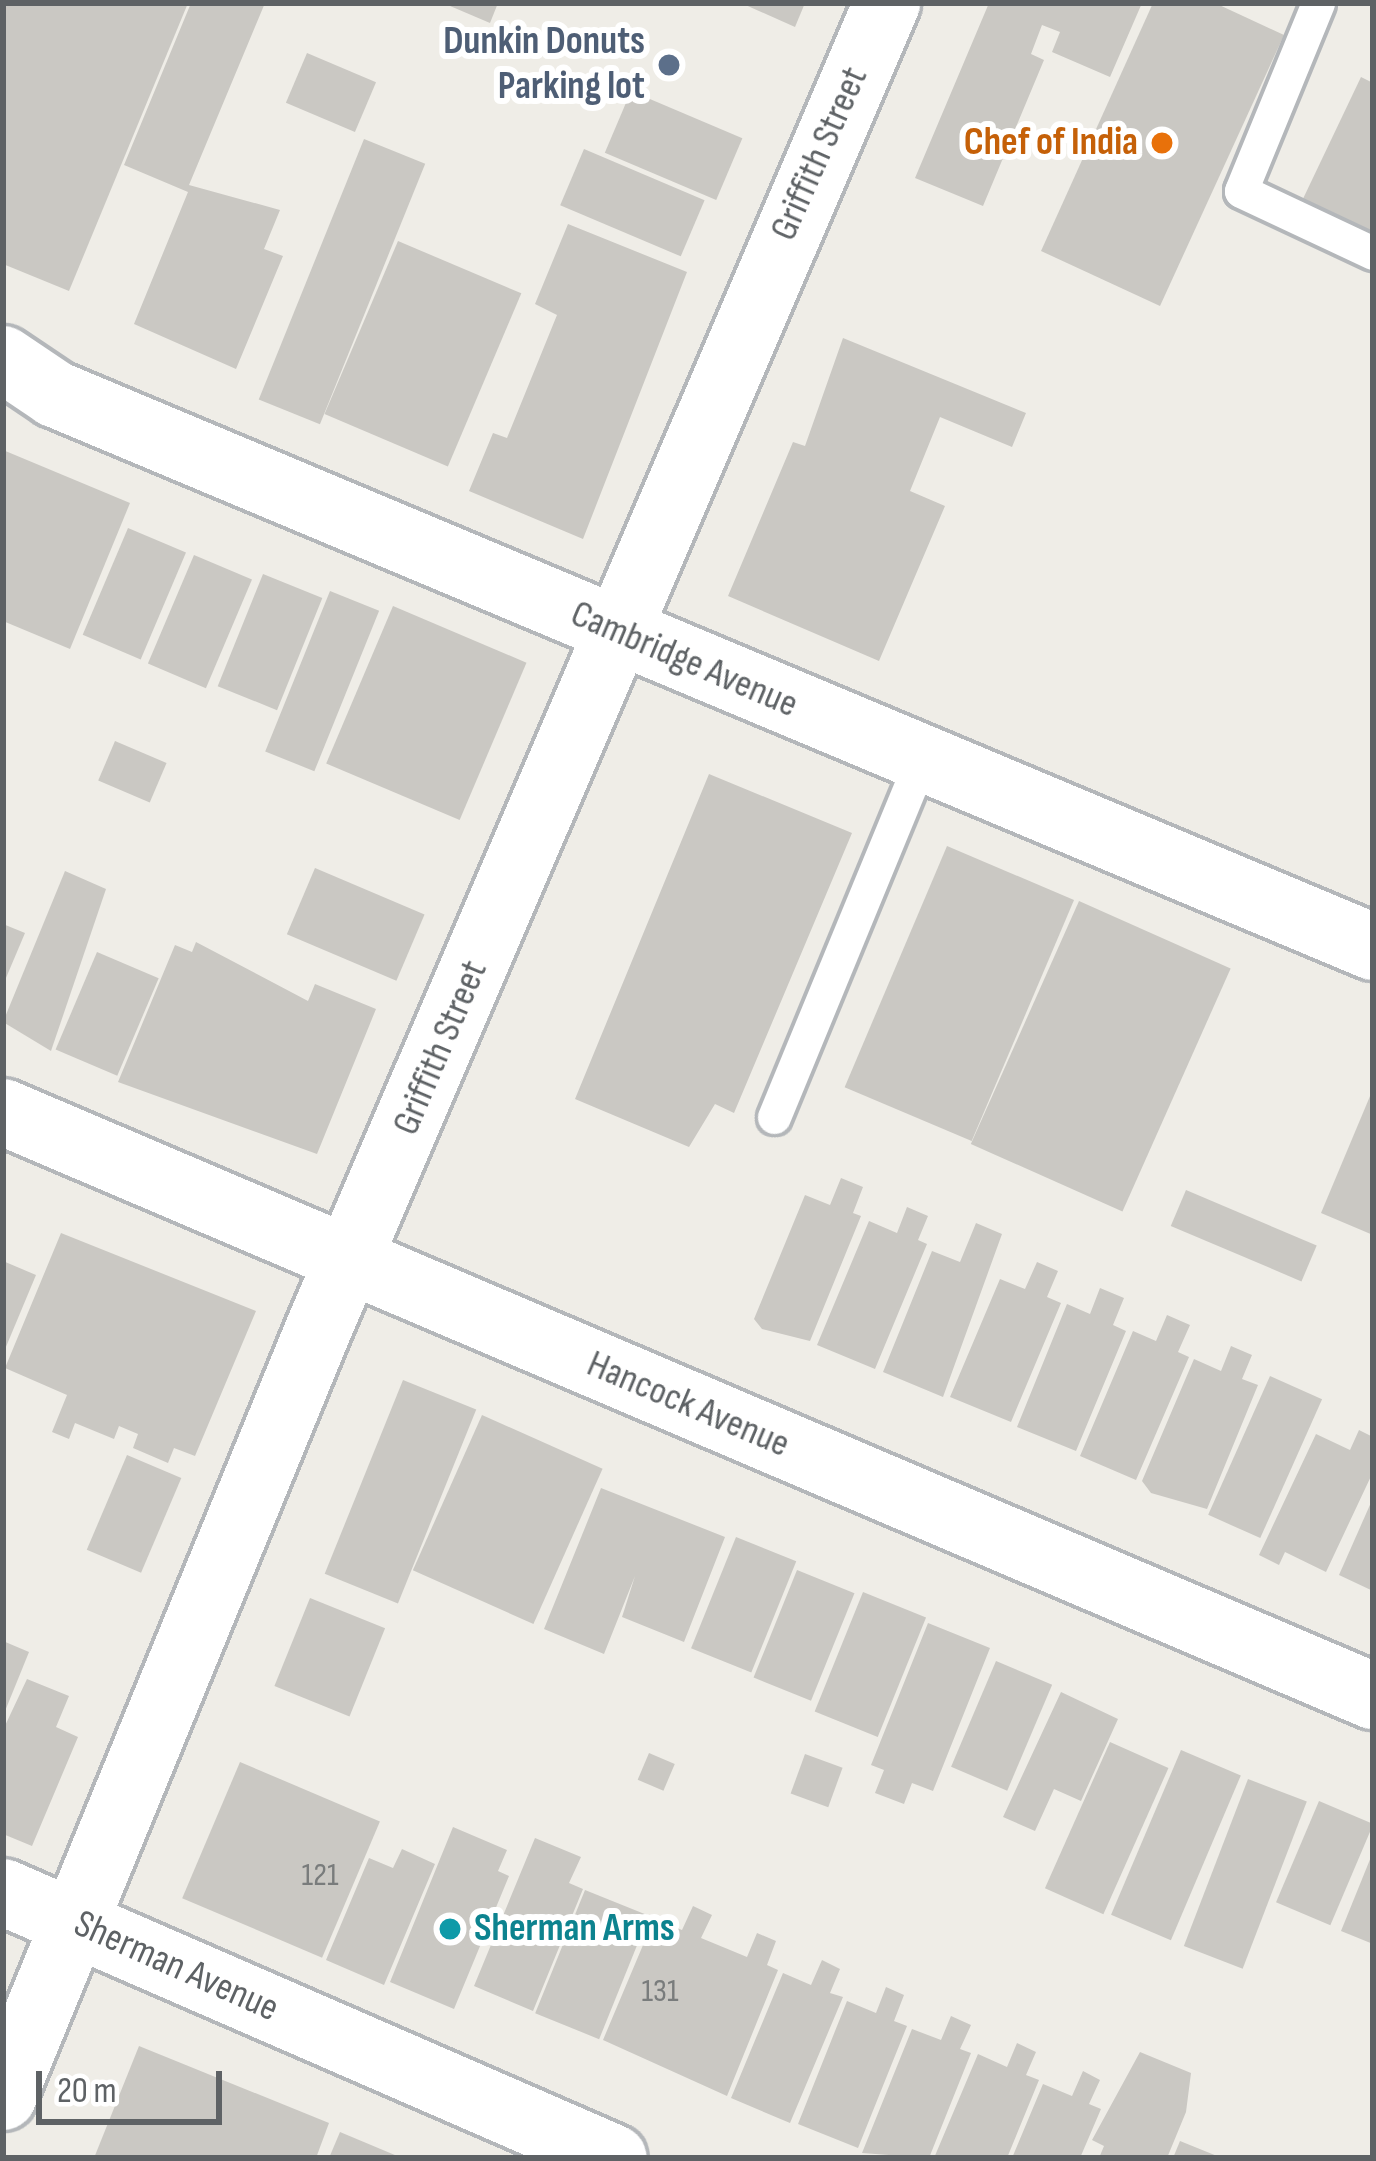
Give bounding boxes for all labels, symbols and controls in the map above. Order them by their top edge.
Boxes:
place label: Dunkin Donuts Parking lot [443,20,645,111]
marker: Dunkin Donuts Parking lot [656,52,682,78]
street label: Griffith Street [761,60,879,248]
place label: Chef of India [964,120,1138,166]
marker: Chef of India [1149,130,1175,156]
street label: Cambridge Avenue [564,591,804,729]
street label: Griffith Street [383,954,499,1142]
street label: Hancock Avenue [580,1341,796,1469]
house number: 121 [301,1856,339,1896]
street label: Sherman Avenue [67,1901,285,2033]
place label: Sherman Arms [474,1906,675,1952]
marker: Sherman Arms [437,1916,463,1942]
house number: 131 [642,1972,678,2012]
scale bar [42,2047,228,2121]
text: 20 m [57,2070,117,2113]

